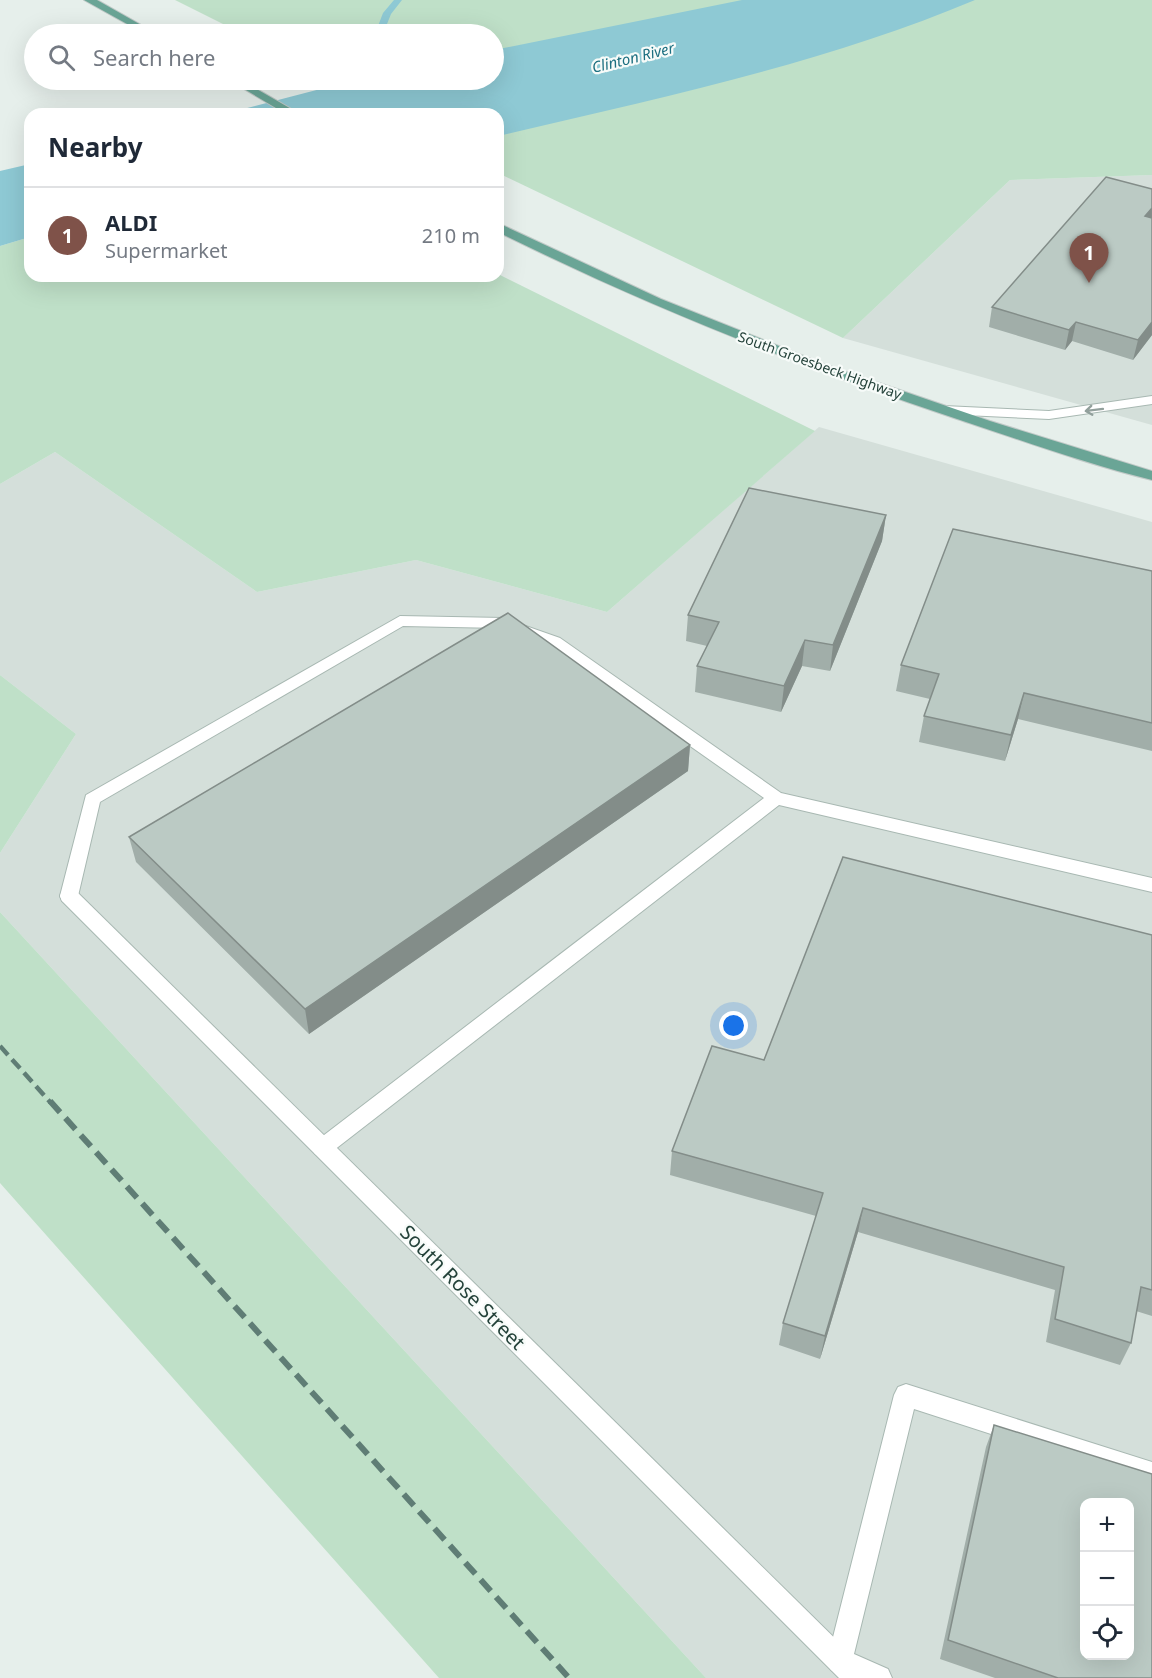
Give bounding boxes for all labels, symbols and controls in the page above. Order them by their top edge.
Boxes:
search box [24,24,504,90]
water label: Clinton River [590,37,677,77]
icon: search [45,41,78,74]
text: Search here [93,42,215,72]
text: Nearby [48,129,143,165]
text: ALDI [105,207,157,237]
text: 1 [62,222,73,249]
text: 210 m [422,222,480,249]
pin: 1 [1070,234,1108,283]
text: Supermarket [105,237,228,264]
street label: South Groesbeck Highway [736,327,905,404]
one-way arrow [1085,404,1105,415]
your location [719,1011,748,1040]
street label: South Rose Street [395,1219,531,1355]
map controls [1080,1498,1134,1660]
button: + [1080,1498,1134,1552]
button: − [1080,1552,1134,1606]
button: locate [1080,1606,1134,1660]

